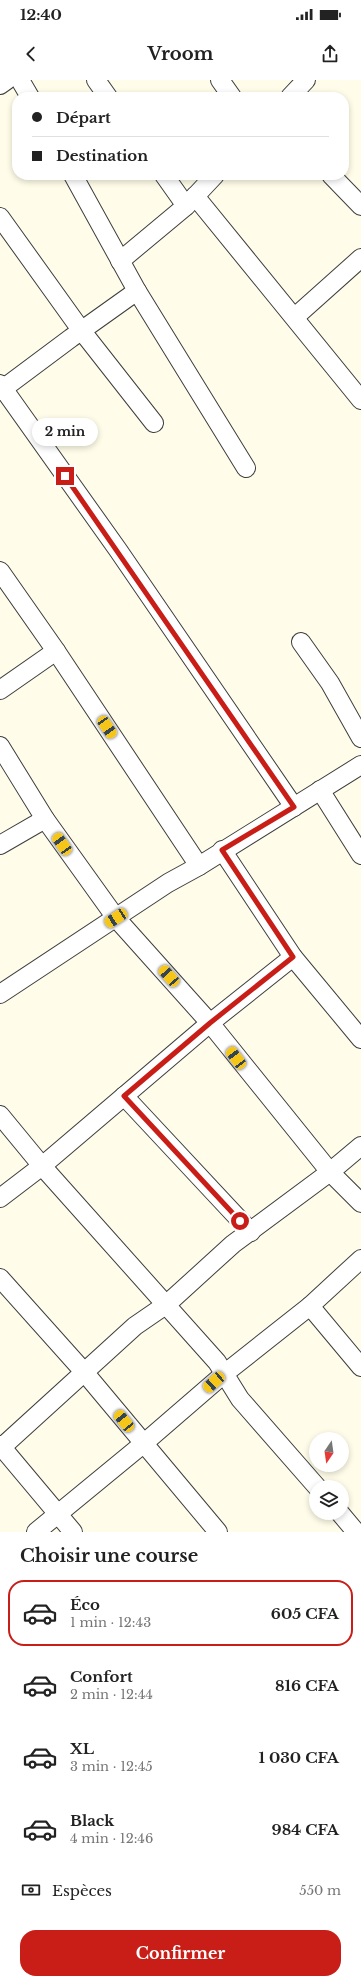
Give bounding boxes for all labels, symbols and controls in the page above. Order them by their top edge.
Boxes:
text: 12:40 [20,5,62,24]
icon: back [20,43,42,65]
text: Vroom [148,43,213,65]
icon: share [319,43,341,65]
text: Départ [56,108,111,127]
text: Destination [56,146,148,165]
callout: 2 min [32,418,98,446]
text: 2 min [45,423,85,440]
route end [56,467,74,485]
car [95,714,119,740]
car [50,831,74,857]
car [103,906,129,930]
car [157,963,181,989]
car [224,1045,248,1071]
route start [231,1212,249,1230]
car [201,1370,227,1394]
car [112,1408,136,1434]
north arrow [309,1432,349,1472]
map controls [309,1432,349,1520]
button: layers [309,1480,349,1520]
text: Choisir une course [20,1545,198,1567]
icon: car [22,1595,58,1631]
text: Éco [70,1595,100,1614]
text: 605 CFA [271,1604,339,1623]
text: 1 min · 12:43 [70,1614,151,1631]
icon: car [22,1667,58,1703]
text: Confort [70,1667,133,1686]
text: 816 CFA [275,1676,339,1695]
text: 2 min · 12:44 [70,1686,153,1703]
icon: car [22,1739,58,1775]
text: XL [70,1739,94,1758]
text: 1 030 CFA [258,1748,339,1767]
text: 3 min · 12:45 [70,1758,153,1775]
icon: car [22,1811,58,1847]
text: Black [70,1811,114,1830]
text: 984 CFA [272,1820,339,1839]
text: 4 min · 12:46 [70,1830,153,1847]
icon: cash [20,1879,42,1901]
text: Espèces [52,1881,112,1900]
text: 550 m [299,1882,341,1899]
button: Confirmer [20,1930,341,1976]

